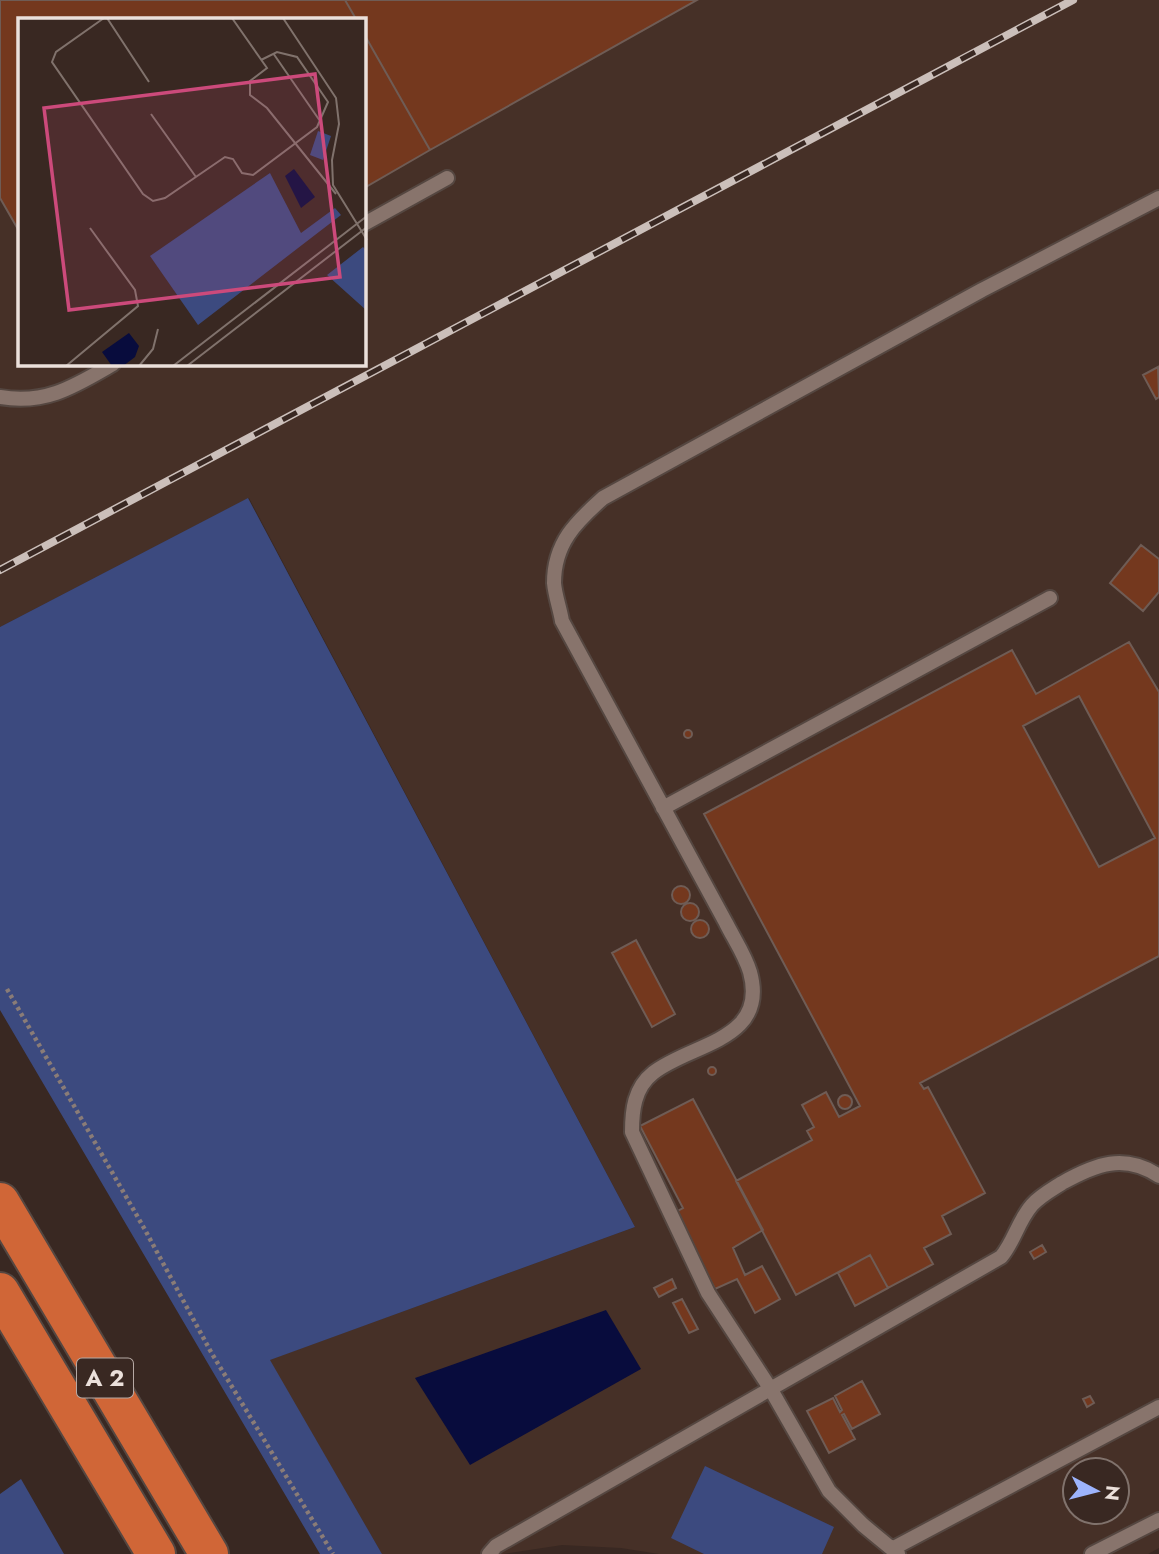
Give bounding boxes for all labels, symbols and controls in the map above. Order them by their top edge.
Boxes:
inset map [18,18,366,366]
road number: A 2 [77,1358,133,1398]
north arrow [1061,1456,1131,1526]
text: N [1098,1484,1127,1502]

